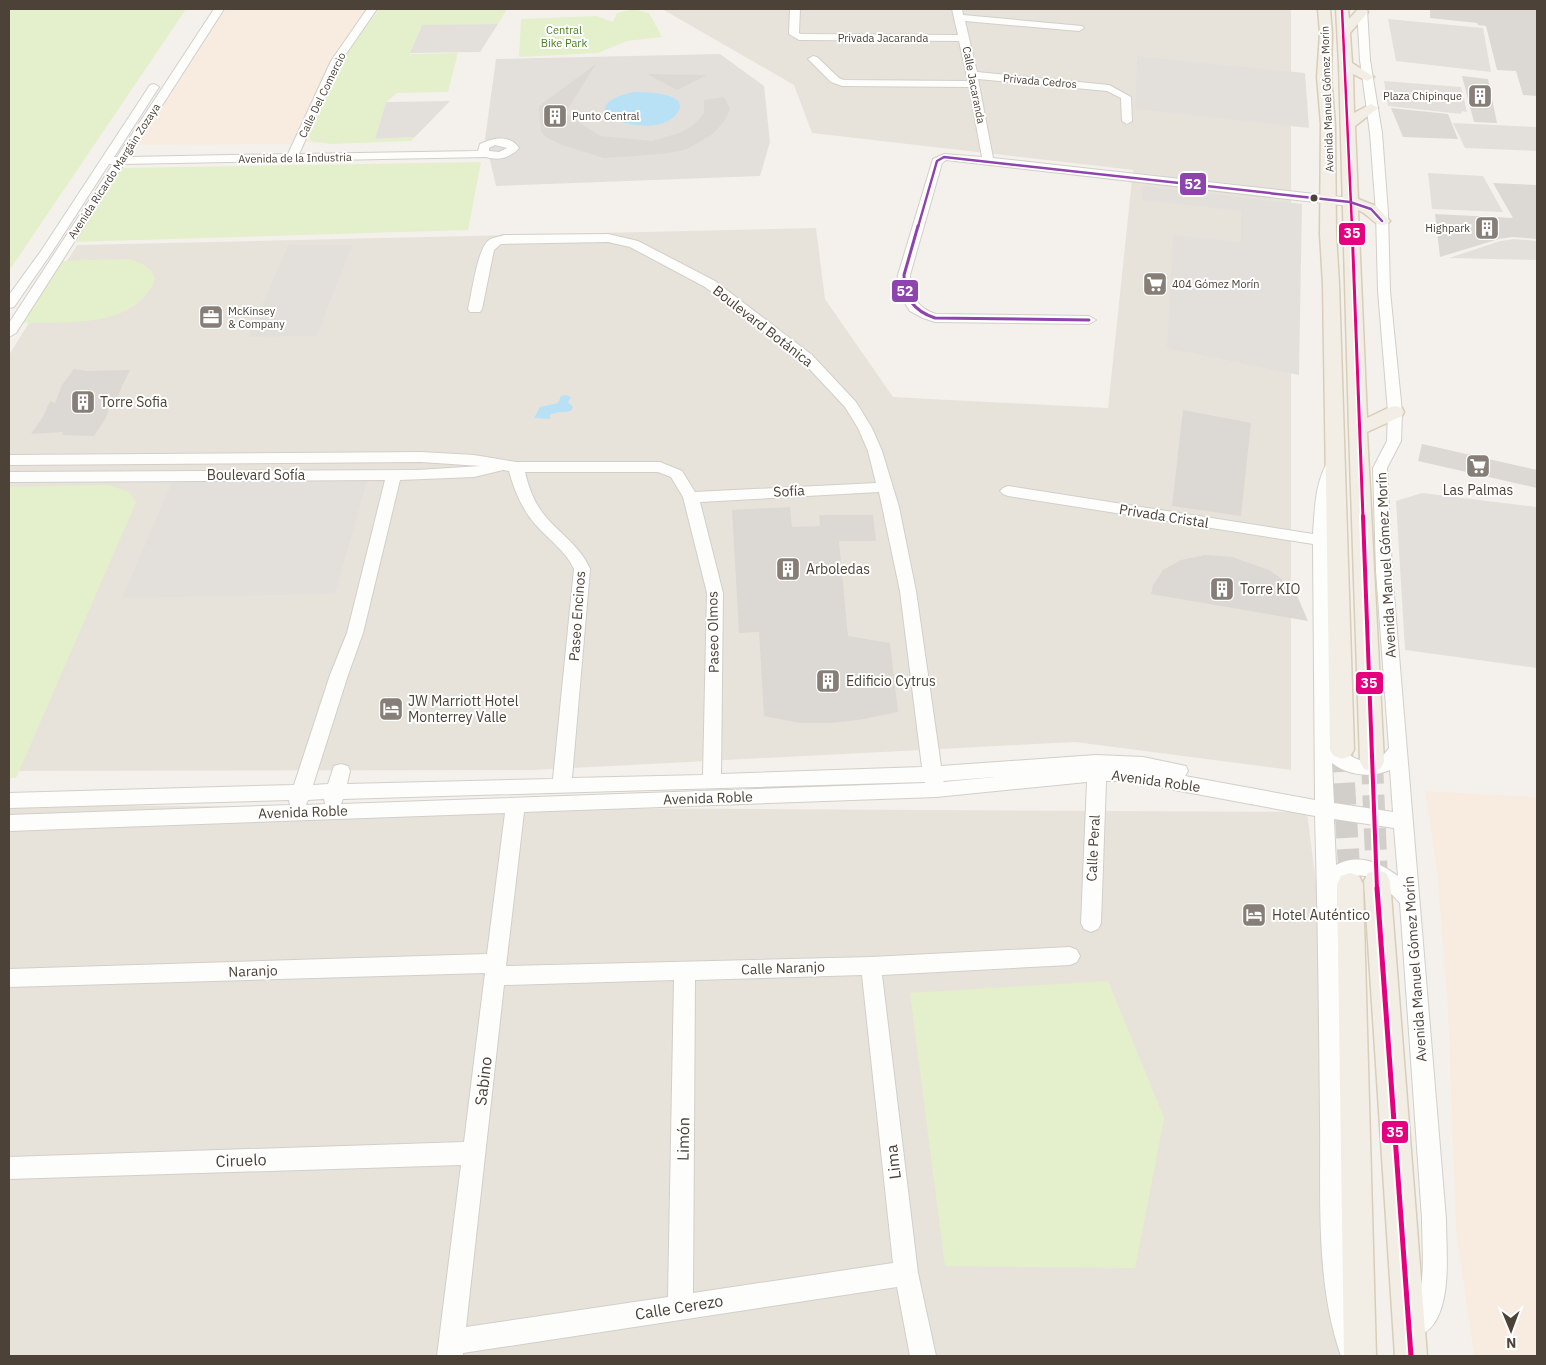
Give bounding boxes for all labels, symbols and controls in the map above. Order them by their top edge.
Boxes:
park label: Central Bike Park [541,23,587,50]
street label: Avenida Manuel Gómez Morín [1317,26,1337,172]
street label: Privada Jacaranda [838,31,928,45]
street label: Calle Jacaranda [960,45,988,125]
street label: Calle Del Comercio [295,50,349,140]
street label: Privada Cedros [1002,71,1078,91]
building icon: Plaza Chipinque [1467,83,1493,109]
place label: Plaza Chipinque [1383,89,1462,103]
street label: Avenida Ricardo Margáin Zozaya [65,101,163,241]
building icon: Punto Central [542,103,568,129]
place label: Punto Central [572,109,640,123]
street label: Avenida de la Industria [238,150,352,166]
line badge: 52 [1179,172,1207,196]
text: 52 [1185,175,1201,193]
unlabelled marker [1309,193,1319,203]
building icon: Highpark [1474,215,1500,241]
place label: Highpark [1425,221,1470,235]
line badge: 35 [1338,222,1366,246]
text: 35 [1344,224,1360,242]
supermarket icon: 404 Gómez Morín [1142,271,1168,297]
place label: 404 Gómez Morín [1172,277,1260,291]
line badge: 52 [891,279,919,303]
street label: Boulevard Botánica [709,281,817,371]
text: 52 [897,282,913,300]
office icon: McKinsey & Company [198,304,224,330]
place label: McKinsey & Company [228,304,285,331]
building icon: Torre Sofia [70,389,96,415]
place label: Torre Sofia [100,393,168,411]
supermarket icon: Las Palmas [1465,453,1491,479]
street label: Boulevard Sofía [207,466,306,484]
street label: Avenida Manuel Gómez Morín [1372,472,1400,658]
street label: Sofía [773,481,806,501]
place label: Las Palmas [1443,481,1514,499]
street label: Privada Cristal [1118,500,1210,532]
building icon: Arboledas [775,556,801,582]
place label: Arboledas [806,560,870,578]
street label: Paseo Encinos [565,570,589,662]
building icon: Torre KIO [1209,576,1235,602]
place label: Torre KIO [1240,580,1301,598]
street label: Paseo Olmos [703,591,723,673]
building icon: Edificio Cytrus [815,668,841,694]
line badge: 35 [1355,671,1384,695]
place label: Edificio Cytrus [846,672,936,690]
text: 35 [1361,674,1377,692]
place label: JW Marriott Hotel Monterrey Valle [408,692,519,726]
hotel icon: JW Marriott Hotel Monterrey Valle [378,696,404,722]
street label: Avenida Roble [1110,766,1202,796]
street label: Avenida Roble [663,787,753,809]
street label: Avenida Roble [258,801,348,823]
street label: Calle Peral [1082,814,1104,882]
street label: Avenida Manuel Gómez Morín [1400,876,1430,1062]
hotel icon: Hotel Auténtico [1241,902,1267,928]
place label: Hotel Auténtico [1272,906,1370,924]
street label: Calle Naranjo [741,958,825,978]
street label: Naranjo [228,961,278,981]
street label: Sabino [470,1055,496,1107]
street label: Limón [673,1117,693,1161]
line badge: 35 [1381,1120,1409,1144]
text: 35 [1387,1123,1403,1141]
street label: Lima [881,1143,905,1180]
street label: Ciruelo [215,1149,267,1171]
street label: Calle Cerezo [633,1290,725,1324]
north arrow [1486,1305,1536,1355]
text: N [1506,1334,1516,1352]

